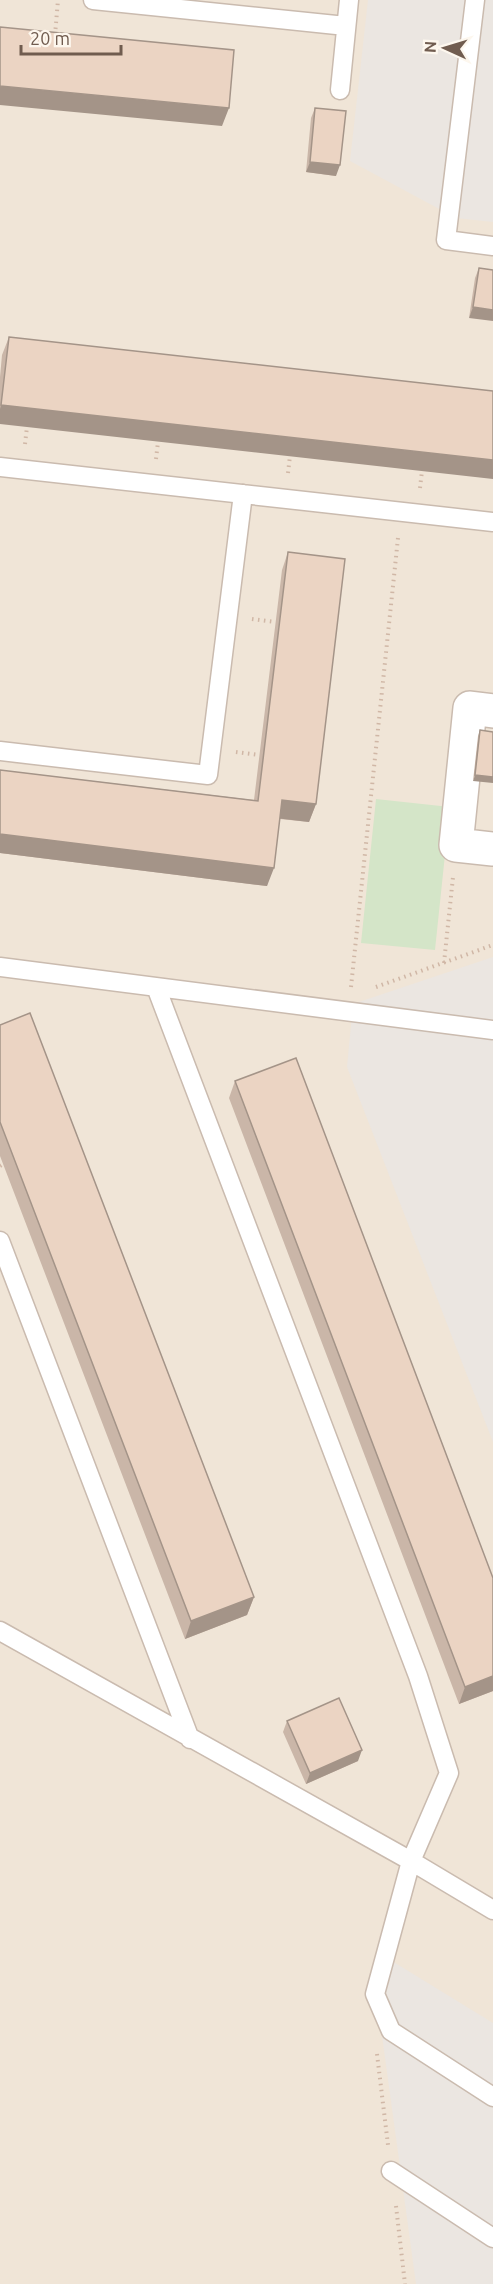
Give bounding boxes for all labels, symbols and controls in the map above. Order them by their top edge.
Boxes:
scale bar [21,18,122,56]
north arrow [415,18,475,78]
text: 20 m [30,28,70,48]
text: N [421,40,439,54]

